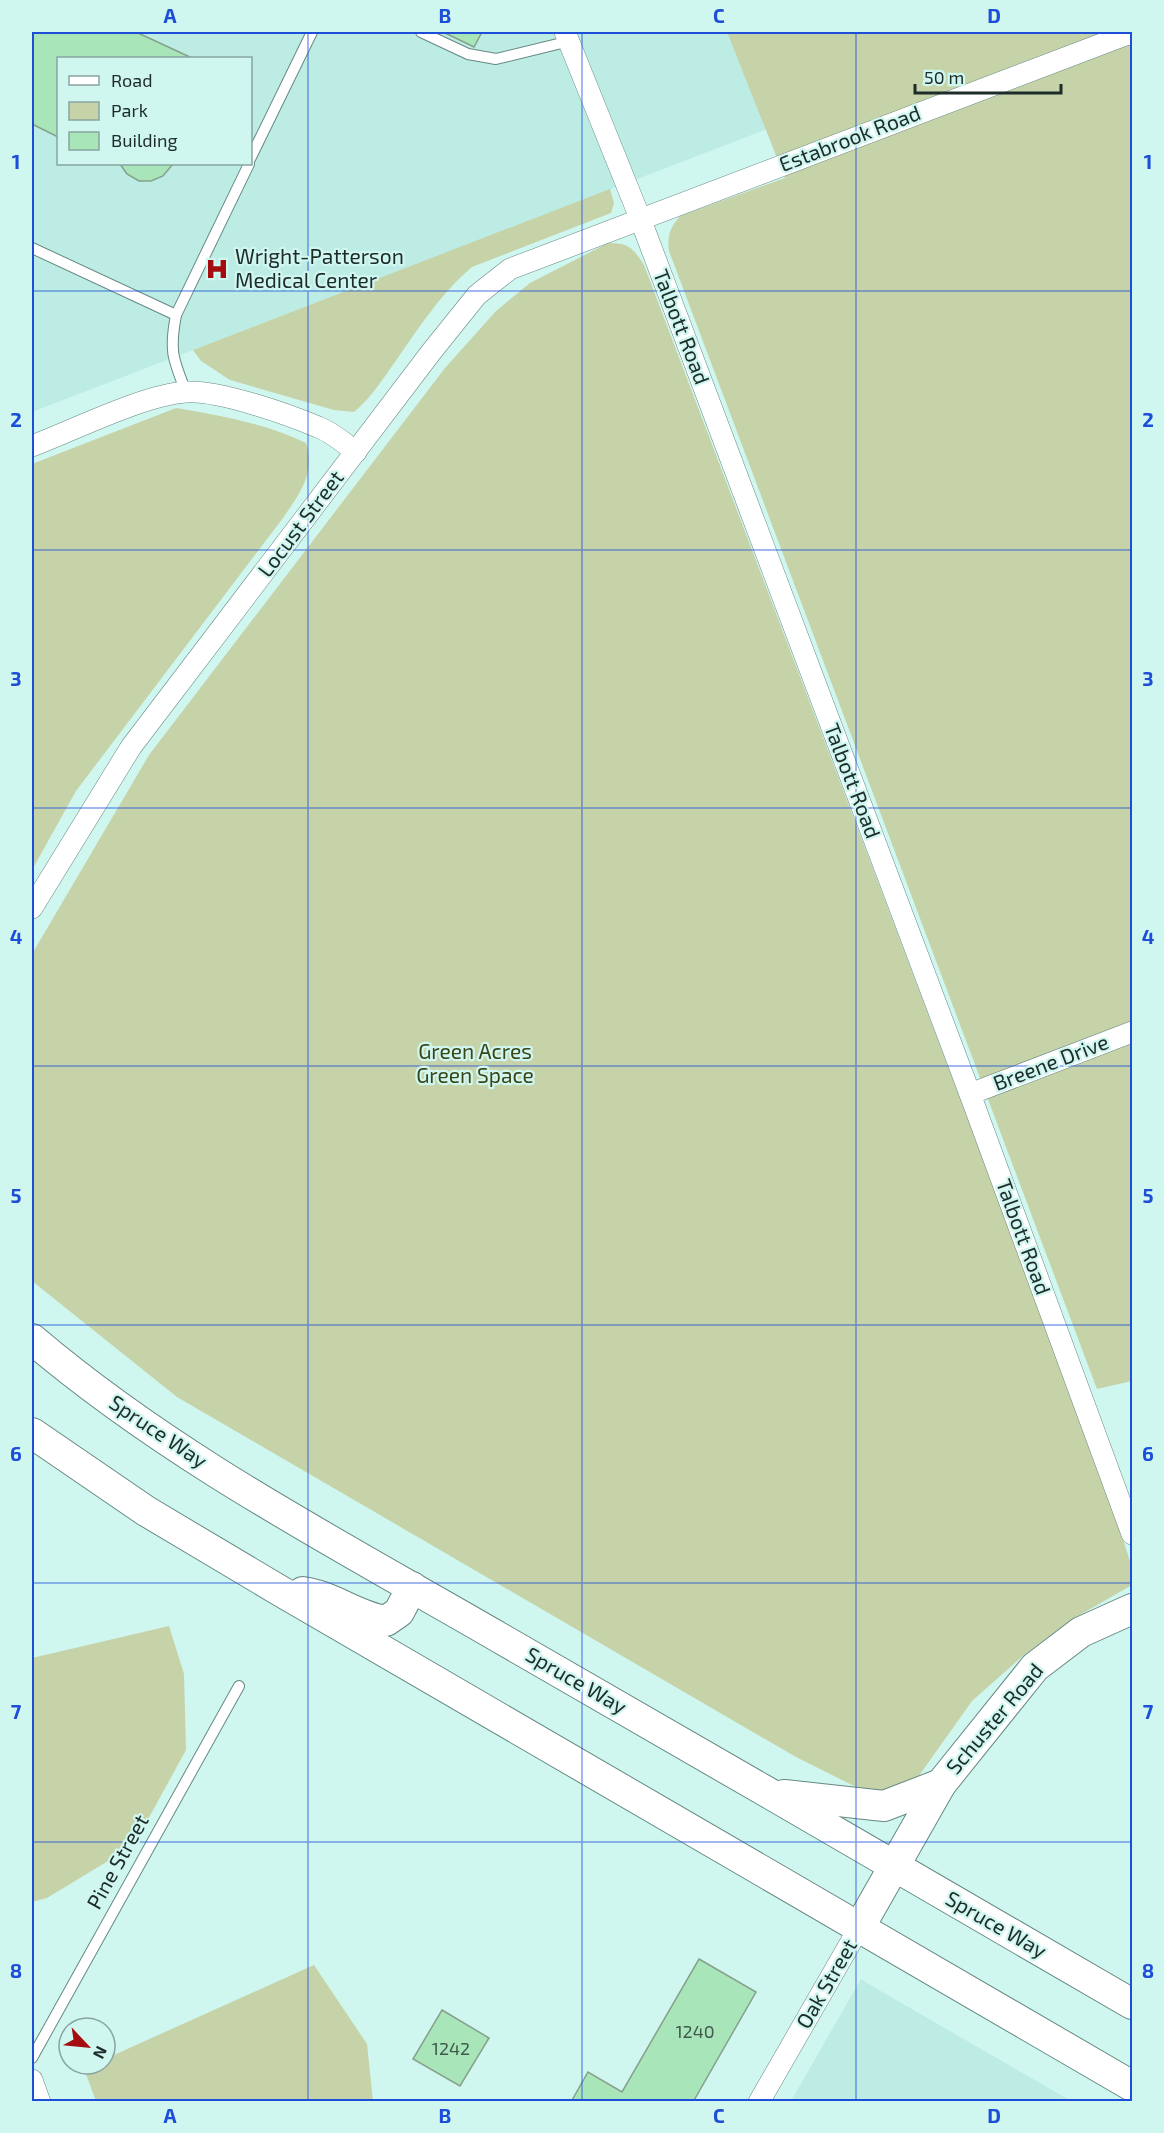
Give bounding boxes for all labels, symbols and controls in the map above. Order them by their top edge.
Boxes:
text: A [163,3,177,27]
text: B [439,3,451,27]
text: C [713,3,725,27]
text: D [987,3,1001,27]
legend [57,57,252,165]
scale bar [915,57,1060,95]
text: 50 m [924,66,964,88]
text: Road [111,69,152,91]
text: Park [111,99,148,121]
street label: Estabrook Road [775,99,924,176]
text: Building [111,129,178,151]
text: 1 [12,149,20,173]
text: 1 [1144,149,1152,173]
place label: Wright-Patterson Medical Center [235,243,404,292]
hospital icon: Wright-Patterson Medical Center [204,256,230,282]
street label: Talbott Road [649,266,716,387]
text: 2 [10,407,22,431]
text: 2 [1142,407,1154,431]
street label: Locust Street [252,465,348,581]
text: 3 [10,666,22,690]
text: 3 [1142,666,1154,690]
street label: Talbott Road [820,720,887,841]
text: 4 [10,924,23,948]
text: 4 [1142,924,1155,948]
street label: Breene Drive [989,1028,1112,1095]
park label: Green Acres Green Space [416,1038,534,1087]
street label: Talbott Road [992,1175,1057,1298]
text: 5 [10,1183,22,1207]
text: 5 [1142,1183,1154,1207]
street label: Spruce Way [105,1389,212,1473]
text: 6 [10,1441,22,1465]
text: 6 [1142,1441,1154,1465]
street label: Spruce Way [522,1641,632,1719]
street label: Schuster Road [940,1657,1048,1779]
text: 7 [11,1699,22,1723]
text: 7 [1143,1699,1154,1723]
street label: Pine Street [81,1810,153,1913]
street label: Spruce Way [942,1885,1052,1963]
street label: Oak Street [790,1934,861,2032]
text: 8 [10,1958,22,1982]
text: 8 [1142,1958,1154,1982]
north arrow [57,2016,117,2076]
house number: 1240 [675,2020,715,2042]
house number: 1242 [432,2037,470,2059]
text: N [90,2043,112,2062]
text: A [163,2103,177,2127]
text: B [439,2103,451,2127]
text: C [713,2103,725,2127]
text: D [987,2103,1001,2127]

